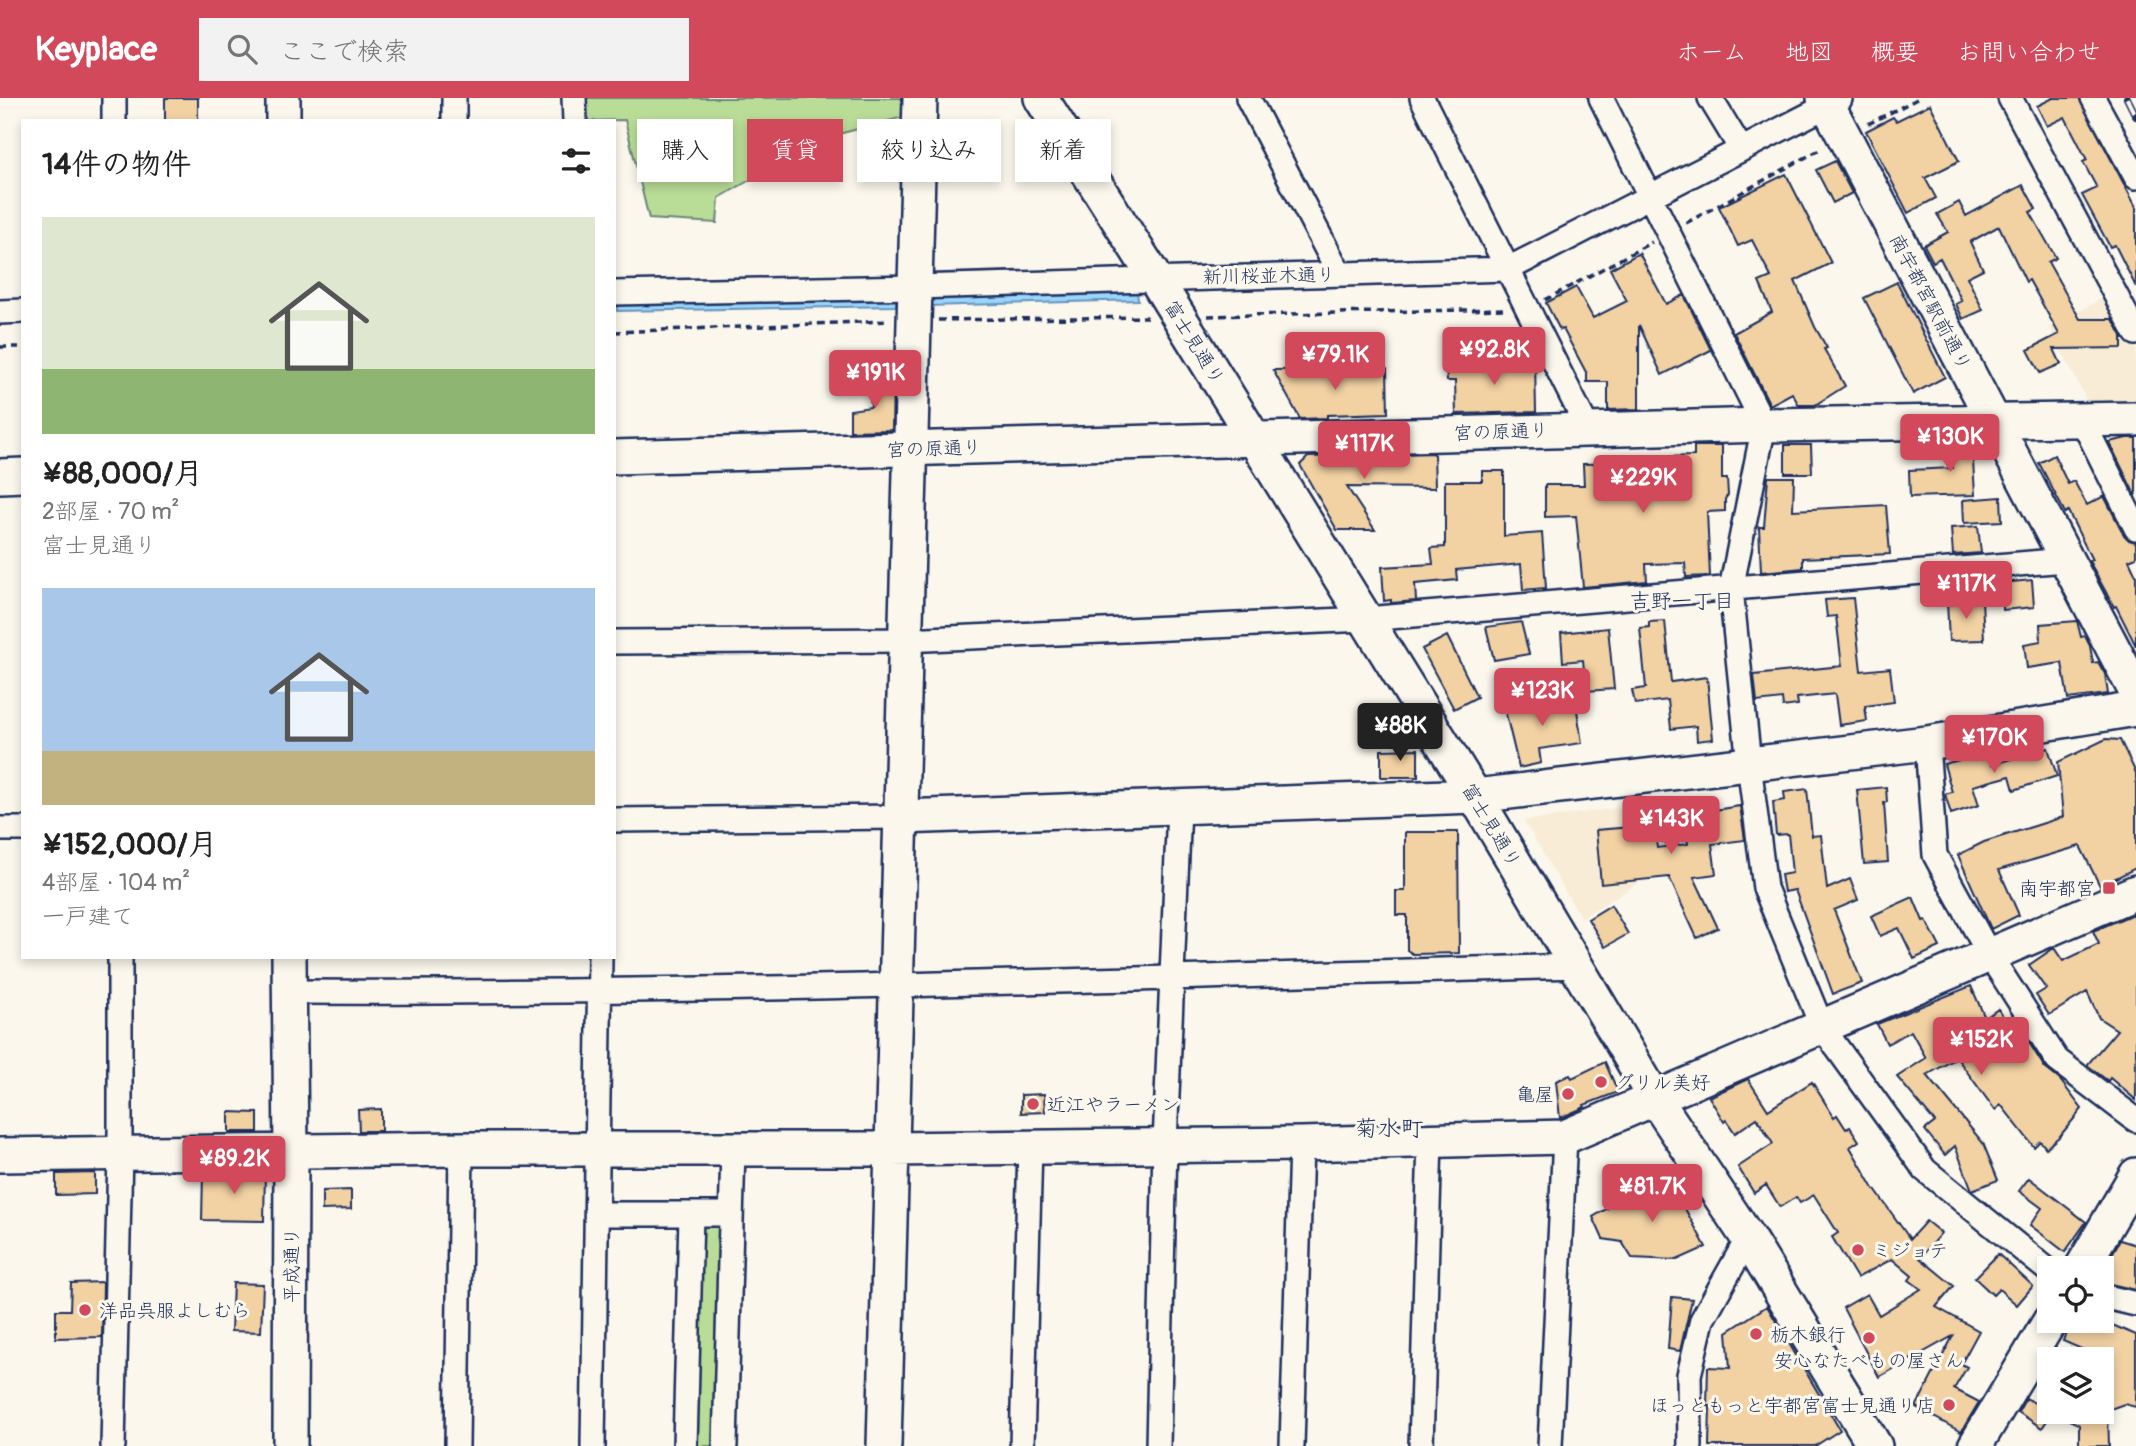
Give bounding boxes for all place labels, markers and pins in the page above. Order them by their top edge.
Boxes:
pin: ¥92.8K [1437,328,1551,387]
pin: ¥79.1K [1278,332,1392,392]
pin: ¥191K [826,350,924,410]
pin: ¥130K [1901,414,1999,474]
pin: ¥117K [1315,422,1413,481]
pin: ¥229K [1594,456,1692,515]
pin: ¥117K [1917,561,2015,621]
pin: ¥123K [1493,668,1591,728]
pin: ¥88K [1359,704,1441,763]
pin: ¥170K [1945,716,2043,775]
pin: ¥143K [1622,796,1720,856]
place label: 南宇都宮 [2019,877,2095,901]
marker: 南宇都宮 [2101,880,2117,896]
pin: ¥152K [1932,1018,2030,1077]
place label: グリル美好 [1615,1071,1710,1095]
marker: グリル美好 [1593,1074,1609,1090]
place label: 亀屋 [1516,1083,1554,1107]
marker: 亀屋 [1560,1086,1576,1102]
place label: 近江やラーメン [1047,1093,1180,1117]
marker: 近江やラーメン [1025,1096,1041,1112]
pin: ¥89.2K [177,1136,291,1196]
pin: ¥81.7K [1595,1164,1709,1224]
place label: ミジョテ [1872,1239,1948,1263]
marker: ミジョテ [1850,1242,1866,1258]
place label: 洋品呉服よしむら [99,1299,251,1323]
marker: 洋品呉服よしむら [77,1302,93,1318]
place label: 栃木銀行 [1770,1323,1846,1347]
marker: 栃木銀行 [1748,1326,1764,1342]
marker: 安心なたべもの屋さん [1861,1330,1877,1346]
place label: 安心なたべもの屋さん [1774,1349,1964,1373]
place label: ほっともっと宇都宮富士見通り店 [1650,1394,1935,1418]
marker: ほっともっと宇都宮富士見通り店 [1941,1397,1957,1413]

